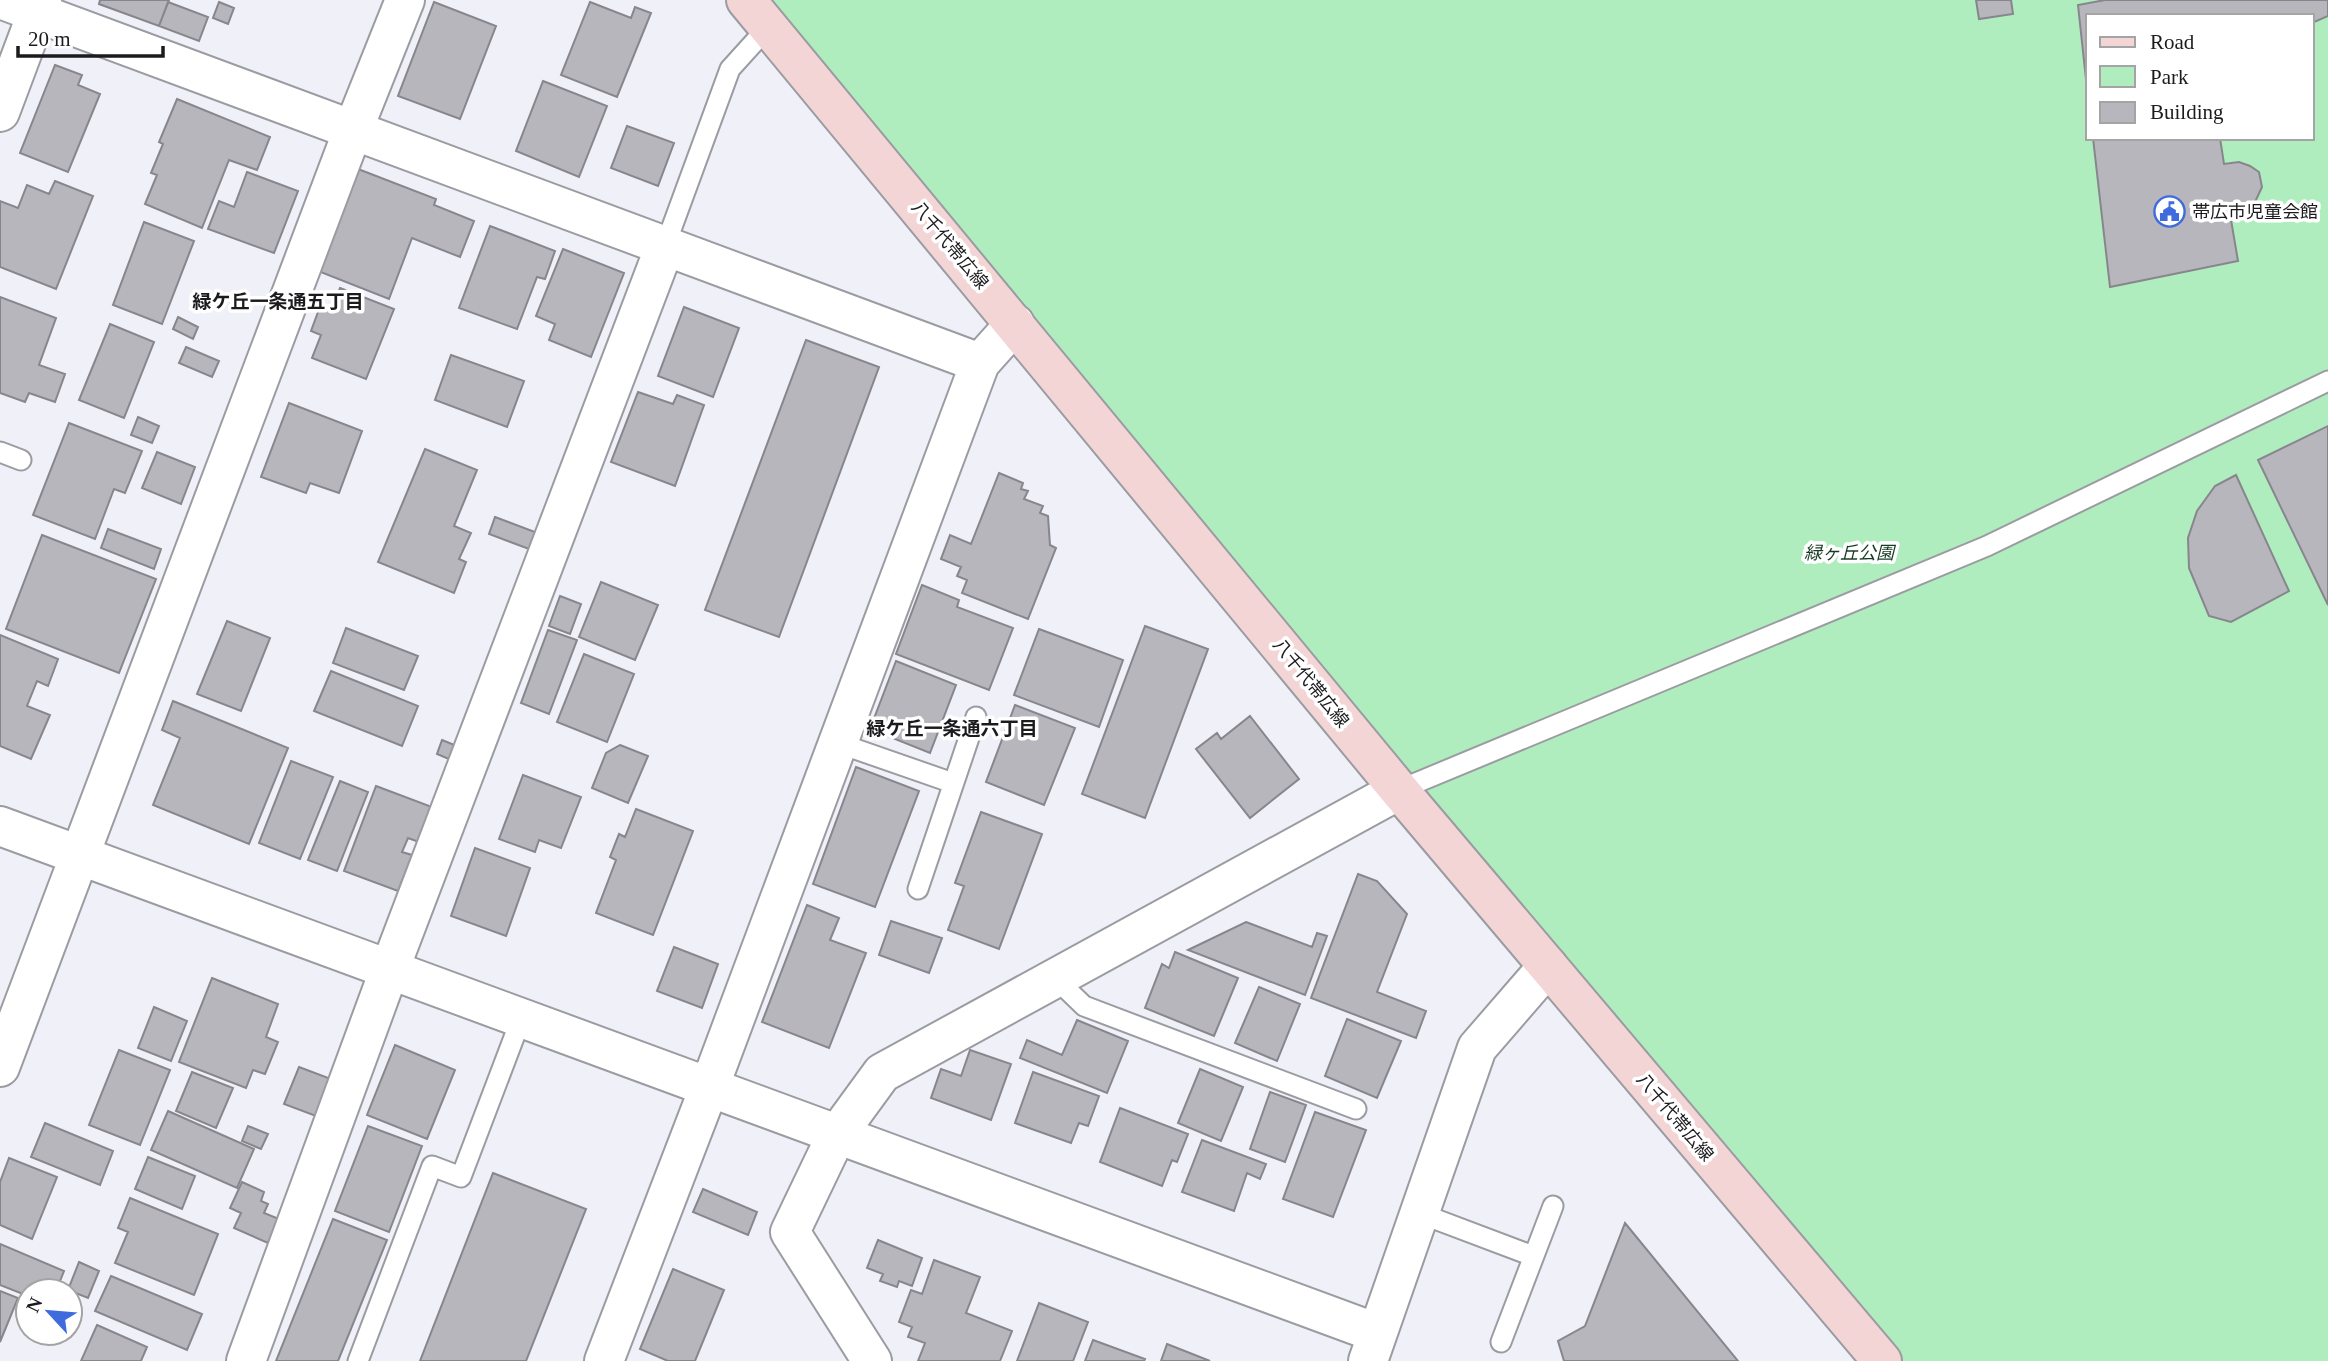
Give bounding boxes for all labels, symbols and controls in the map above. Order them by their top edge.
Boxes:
scale bar [18,14,163,58]
legend [2086,14,2314,140]
text: 20 m [28,27,71,51]
text: Road [2150,30,2195,54]
text: Park [2150,65,2189,89]
text: Building [2150,100,2224,124]
public building icon: 帯広市児童会館 [2152,195,2186,229]
street label: 八千代帯広線 [908,197,992,293]
place label: 帯広市児童会館 [2192,202,2318,222]
district label: 緑ケ丘一条通五丁目 [192,291,364,312]
park label: 緑ヶ丘公園 [1804,543,1897,563]
street label: 八千代帯広線 [1269,635,1353,731]
district label: 緑ケ丘一条通六丁目 [866,718,1038,739]
street label: 八千代帯広線 [1633,1069,1717,1165]
north arrow [14,1277,84,1347]
text: N [22,1294,47,1316]

